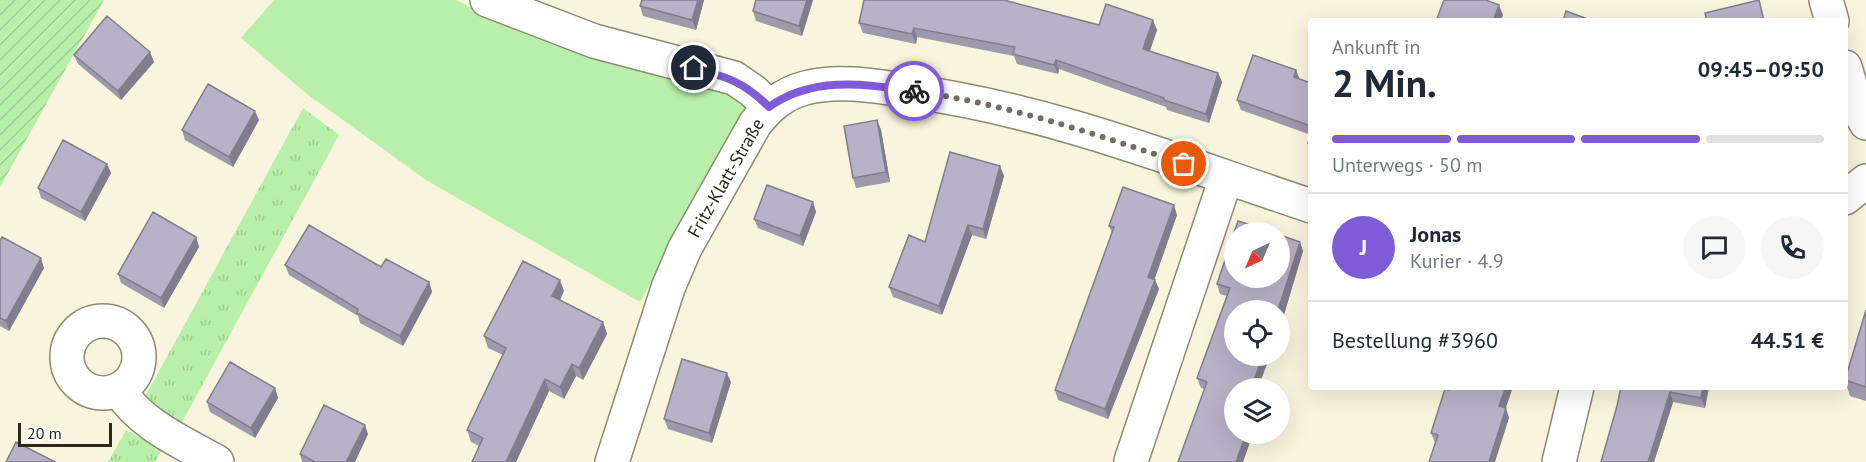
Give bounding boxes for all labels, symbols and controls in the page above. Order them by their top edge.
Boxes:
text: Ankunft in [1332,34,1420,60]
pin [668,42,719,93]
icon: home [677,51,710,84]
text: 09:45–09:50 [1698,55,1824,83]
text: 2 Min. [1332,57,1437,108]
courier [884,61,944,121]
icon: bike [898,75,931,108]
street label: Fritz-Klatt-Straße [682,114,769,241]
pin [1158,138,1209,189]
icon: bag [1167,147,1200,180]
text: Unterwegs · 50 m [1332,152,1482,178]
button: chat [1683,216,1746,279]
button: phone [1761,216,1824,279]
text: Jonas [1410,220,1461,248]
north arrow [1224,222,1290,288]
map controls [1224,222,1290,444]
text: J [1360,233,1367,261]
text: Kurier · 4.9 [1410,248,1504,274]
button: locate [1224,300,1290,366]
text: Bestellung #3960 [1332,326,1498,354]
text: 44.51 € [1751,326,1824,354]
button: layers [1224,378,1290,444]
scale bar [18,420,112,448]
text: 20 m [27,423,62,443]

